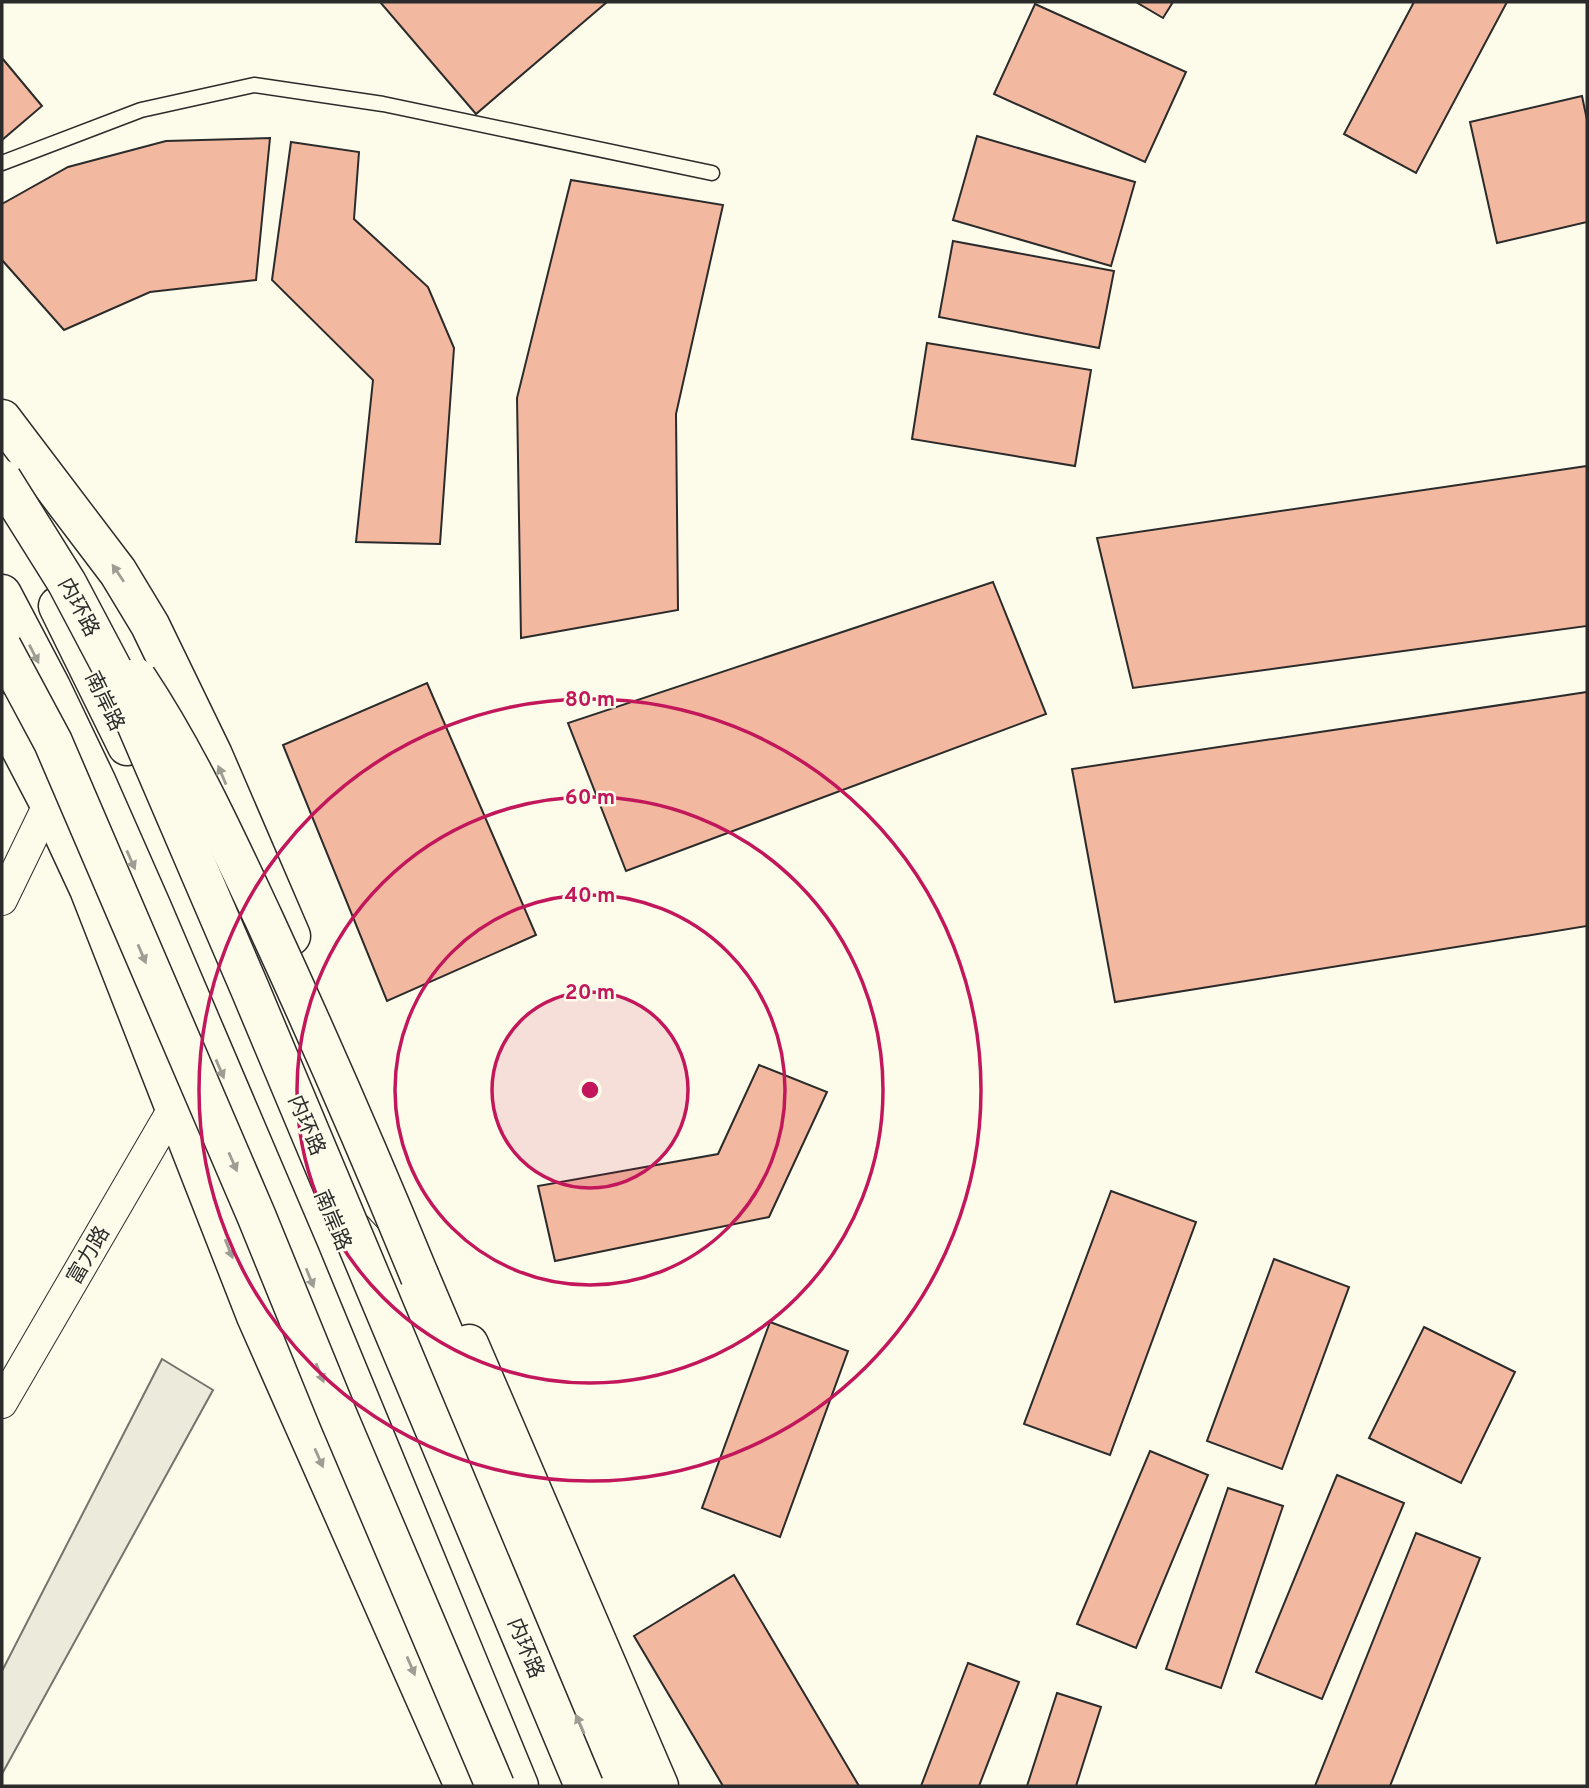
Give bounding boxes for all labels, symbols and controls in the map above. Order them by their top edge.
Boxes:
one-way arrow [111,564,125,582]
street label: 内环路 [51,574,104,642]
one-way arrow [28,644,39,664]
street label: 南岸路 [78,667,130,736]
text: 80 m [565,687,615,714]
one-way arrow [216,764,227,785]
text: 60 m [565,785,615,812]
one-way arrow [126,849,137,870]
text: 40 m [565,883,615,910]
one-way arrow [137,943,148,964]
text: 20 m [565,980,615,1007]
one-way arrow [214,1059,225,1080]
centre of rings [578,1078,602,1102]
street label: 内环路 [281,1091,330,1160]
one-way arrow [228,1152,239,1173]
street label: 南岸路 [307,1186,356,1255]
street label: 富力路 [62,1222,117,1290]
one-way arrow [224,1239,235,1260]
one-way arrow [304,1268,315,1289]
one-way arrow [315,1362,326,1383]
one-way arrow [313,1448,325,1468]
street label: 内环路 [500,1614,549,1683]
one-way arrow [406,1656,417,1677]
one-way arrow [574,1714,586,1734]

